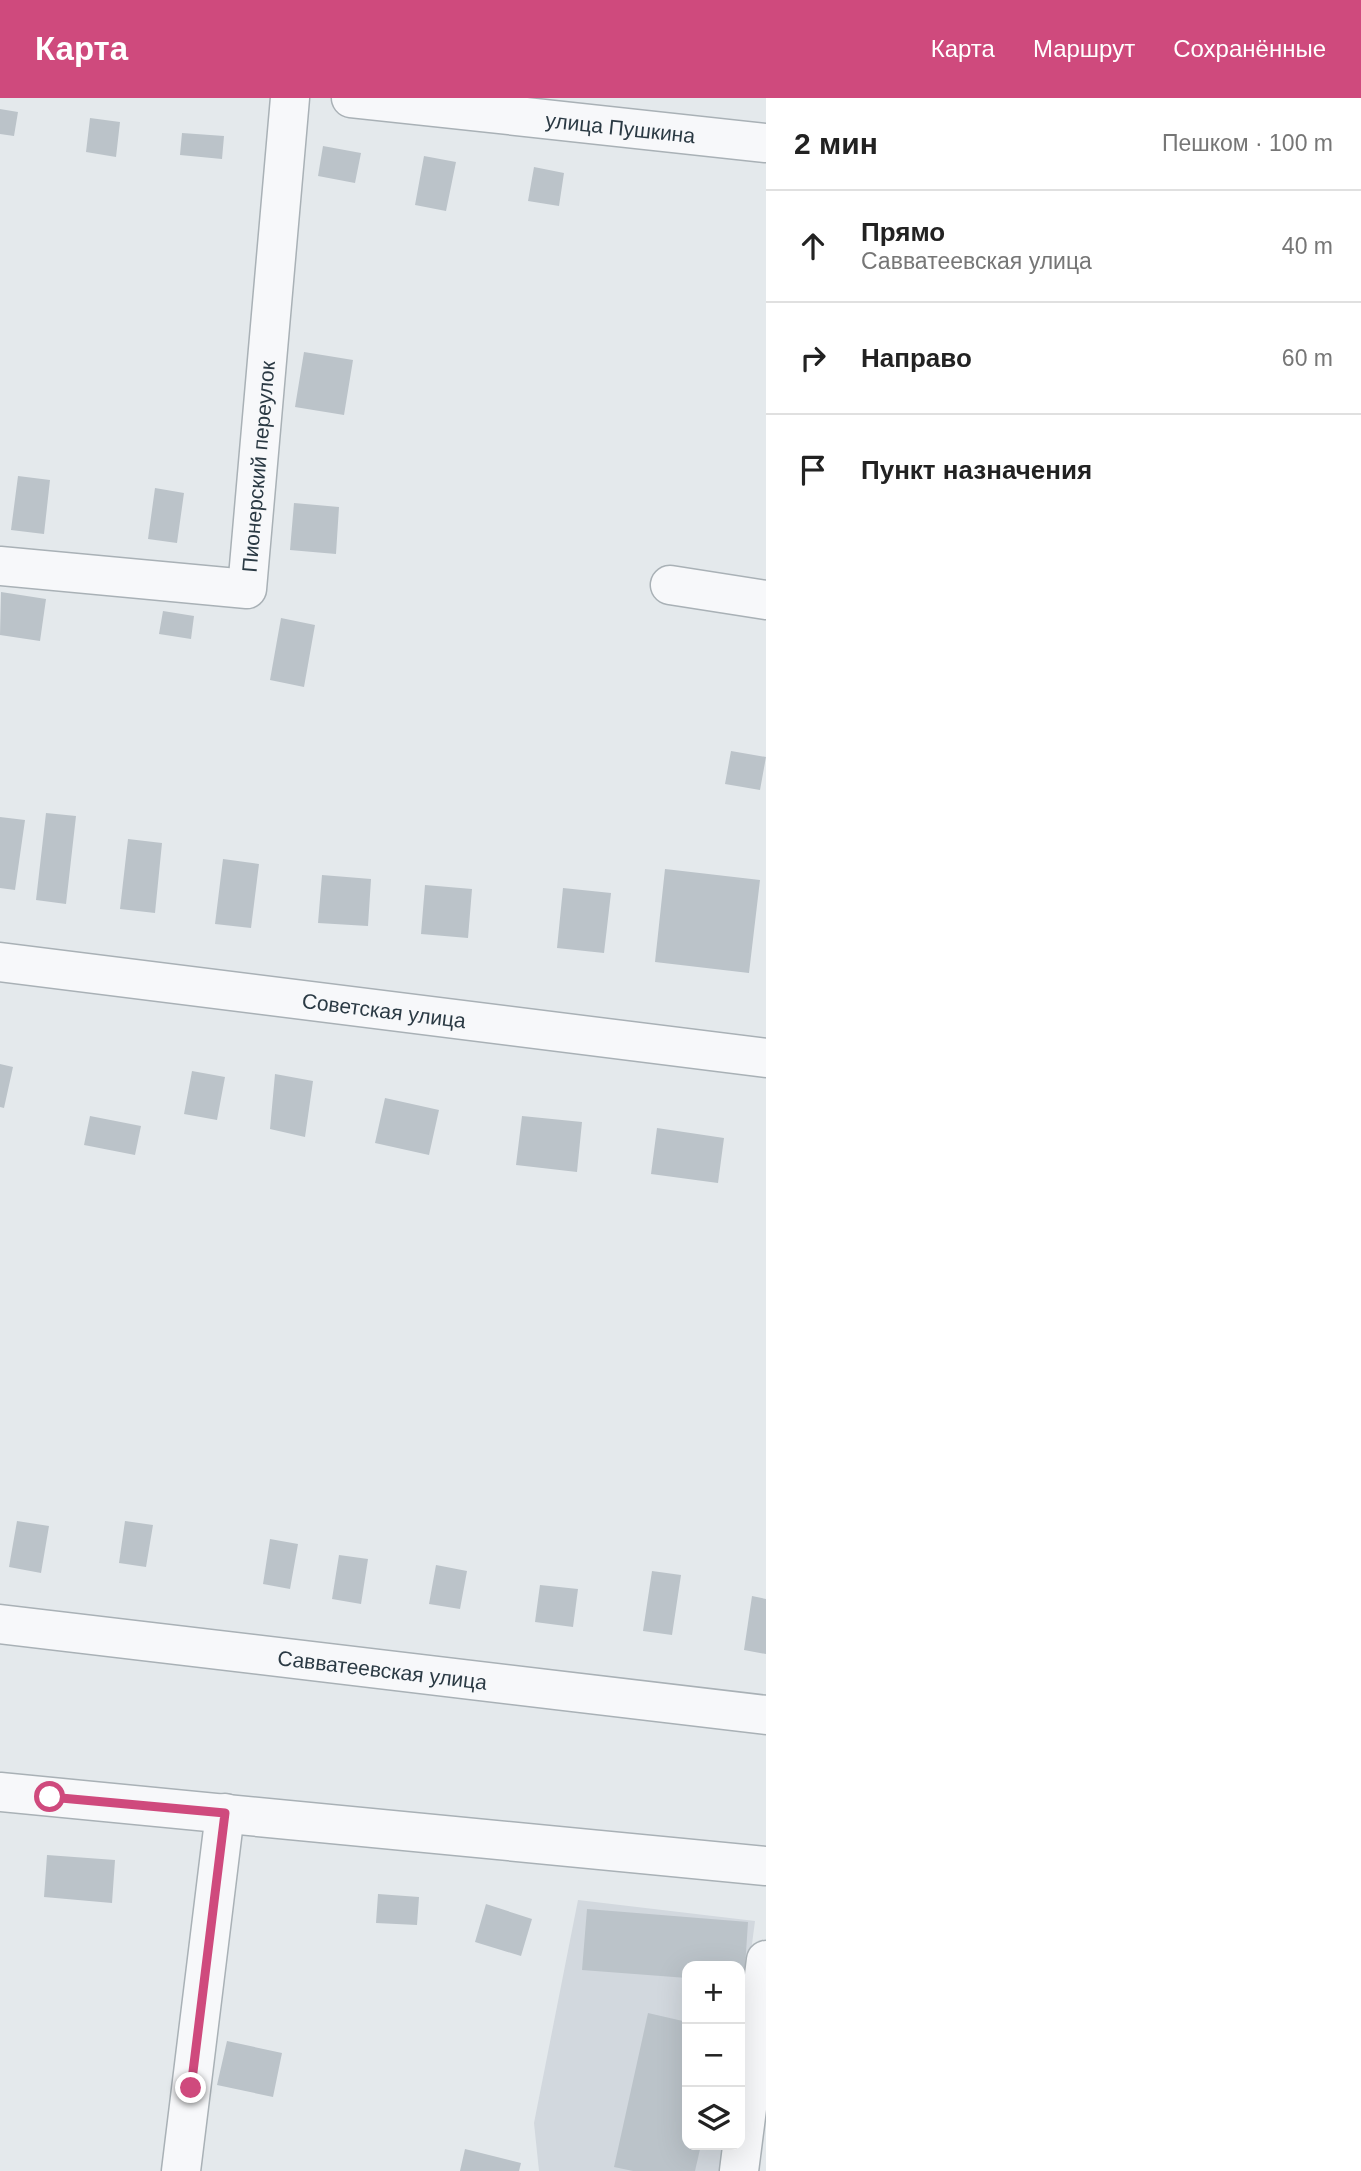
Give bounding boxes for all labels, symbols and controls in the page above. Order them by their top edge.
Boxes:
text: Карта [35,30,128,67]
text: Карта [931,35,995,62]
text: Маршрут [1033,35,1135,62]
text: Сохранённые [1173,35,1326,62]
street label: улица Пушкина [544,108,697,147]
text: 2 мин [794,127,878,160]
text: Пешком · 100 m [1162,130,1333,156]
text: Прямо [861,217,945,247]
icon: ahead [794,227,832,265]
text: 40 m [1282,233,1333,259]
text: Савватеевская улица [861,248,1092,274]
icon: right [794,339,832,377]
text: Направо [861,343,972,373]
text: 60 m [1282,345,1333,371]
street label: Пионерский переулок [237,359,279,573]
icon: arrive [794,451,832,489]
text: Пункт назначения [861,455,1092,485]
street label: Советская улица [301,988,468,1032]
street label: Савватеевская улица [276,1646,489,1693]
route start [34,1781,65,1812]
map controls [682,1961,745,2150]
button: + [682,1961,745,2024]
button: − [682,2024,745,2087]
route end [175,2072,206,2103]
button: layers [682,2087,745,2150]

